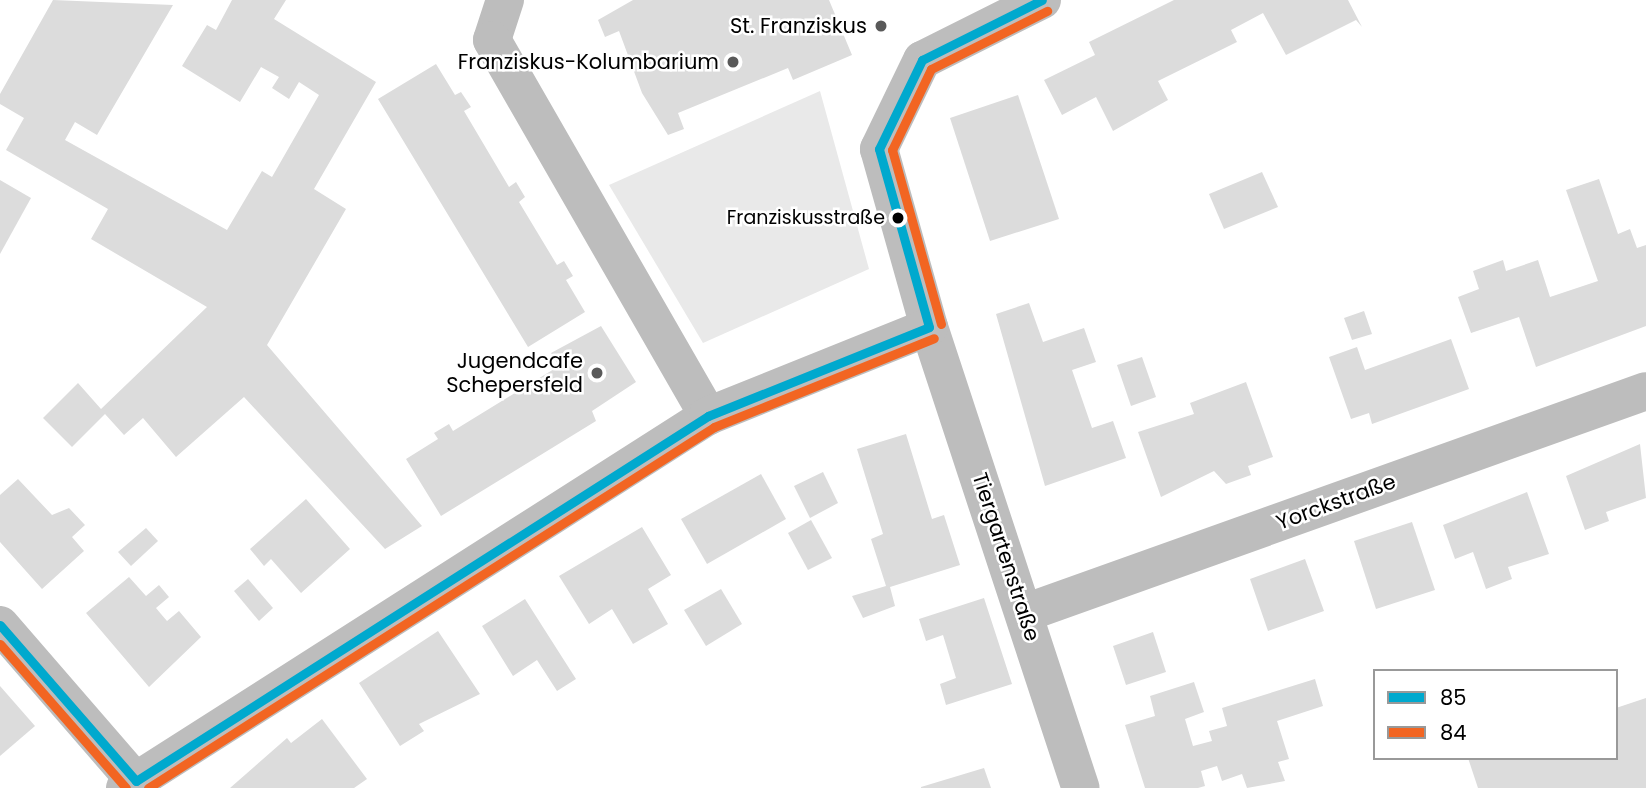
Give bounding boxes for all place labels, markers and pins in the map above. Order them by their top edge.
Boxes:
place label: St. Franziskus [730,13,867,39]
marker: St. Franziskus [873,18,889,34]
place label: Franziskus-Kolumbarium [458,49,719,75]
marker: Franziskus-Kolumbarium [725,54,741,70]
place label: Franziskusstraße [727,207,885,229]
marker: Franziskusstraße [891,211,905,225]
place label: Jugendcafe Schepersfeld [446,348,583,398]
marker: Jugendcafe Schepersfeld [589,365,605,381]

